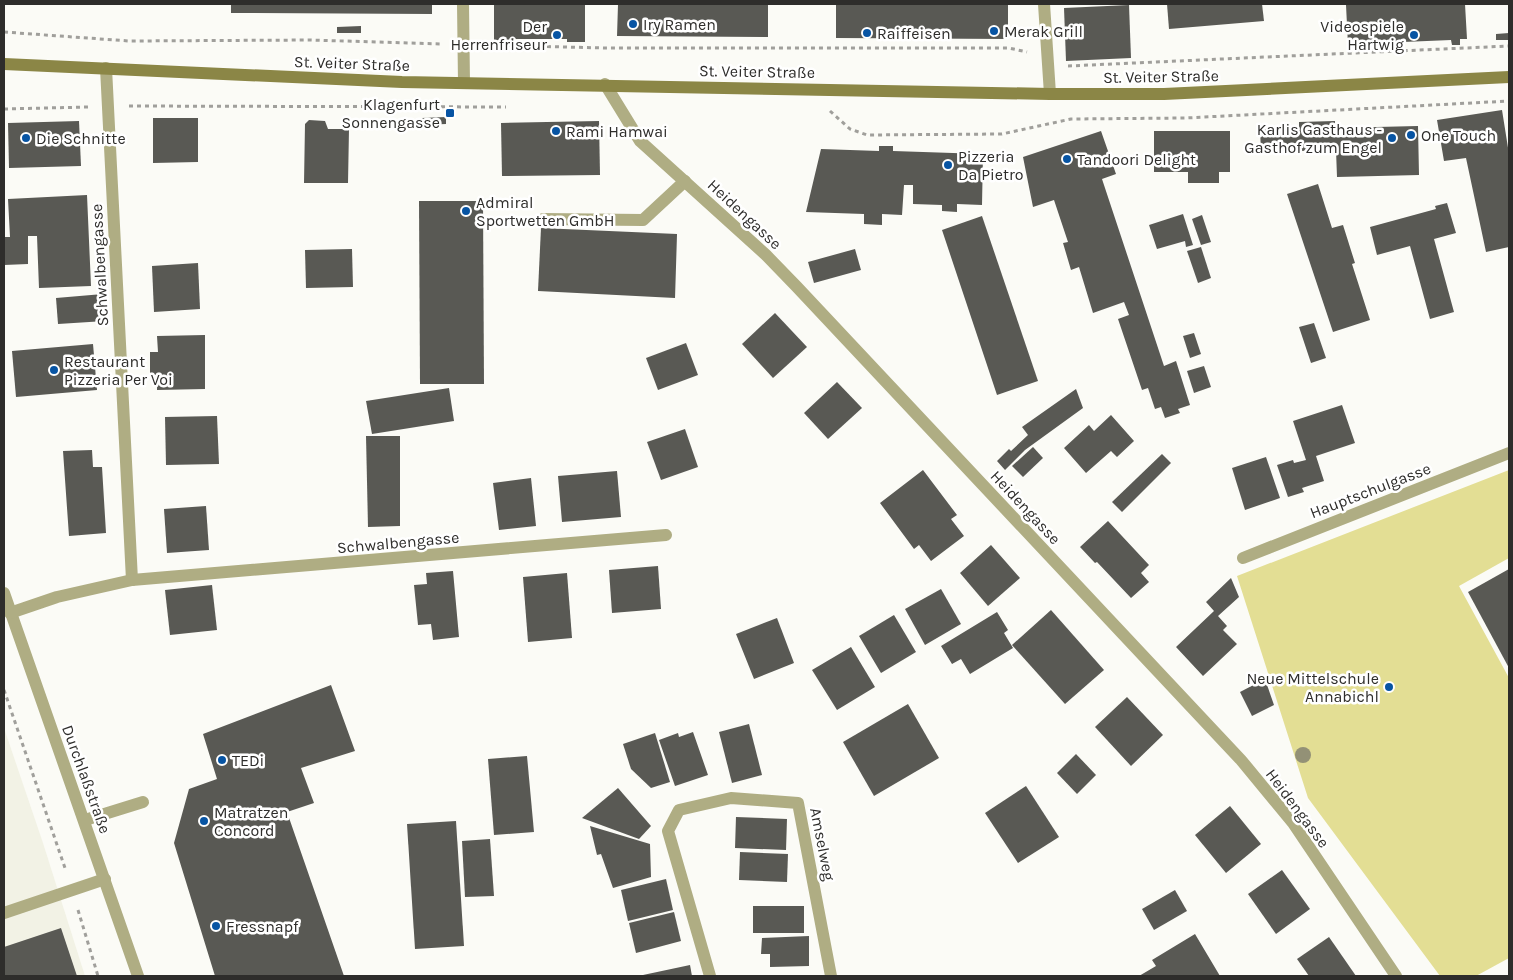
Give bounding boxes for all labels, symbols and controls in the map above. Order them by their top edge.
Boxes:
place label: Iry Ramen [643,15,716,34]
place label: Der Herrenfriseur [451,17,547,54]
place label: Videospiele Hartwig [1320,17,1404,54]
marker: Iry Ramen [627,18,639,30]
place label: Merak Grill [1004,22,1083,41]
place label: Raiffeisen [877,24,951,43]
marker: Merak Grill [988,25,1000,37]
marker: Raiffeisen [861,27,873,39]
marker: Der Herrenfriseur [551,29,563,41]
marker: Videospiele Hartwig [1408,29,1420,41]
street label: St. Veiter Straße [294,52,410,75]
street label: St. Veiter Straße [699,61,815,82]
street label: St. Veiter Straße [1103,66,1219,87]
place label: Klagenfurt Sonnengasse [342,95,440,132]
marker: Klagenfurt Sonnengasse [444,107,456,119]
place label: Karlis Gasthaus - Gasthof zum Engel [1244,120,1382,157]
place label: Rami Hamwai [566,122,668,141]
marker: Rami Hamwai [550,125,562,137]
place label: One Touch [1421,126,1496,145]
place label: Die Schnitte [36,129,126,148]
marker: One Touch [1405,129,1417,141]
marker: Die Schnitte [20,132,32,144]
marker: Karlis Gasthaus - Gasthof zum Engel [1386,132,1398,144]
place label: Pizzeria Da Pietro [958,147,1024,184]
place label: Tandoori Delight [1077,150,1196,169]
marker: Tandoori Delight [1061,153,1073,165]
marker: Pizzeria Da Pietro [942,159,954,171]
street label: Heidengasse [704,175,785,253]
place label: Admiral Sportwetten GmbH [476,193,615,230]
street label: Schwalbengasse [87,203,112,327]
marker: Admiral Sportwetten GmbH [460,205,472,217]
place label: Restaurant Pizzeria Per Voi [64,352,173,389]
marker: Restaurant Pizzeria Per Voi [48,364,60,376]
street label: Hauptschulgasse [1307,459,1433,522]
street label: Heidengasse [987,467,1065,548]
street label: Schwalbengasse [336,528,460,557]
place label: Neue Mittelschule Annabichl [1246,669,1379,706]
marker: Neue Mittelschule Annabichl [1383,681,1395,693]
street label: Durchlaßstraße [58,722,115,836]
place label: TEDi [232,751,264,770]
marker: TEDi [216,754,228,766]
street label: Heidengasse [1262,765,1333,852]
place label: Matratzen Concord [214,803,288,840]
street label: Amselweg [806,806,839,882]
marker: Matratzen Concord [198,815,210,827]
place label: Fressnapf [226,917,299,936]
marker: Fressnapf [210,920,222,932]

